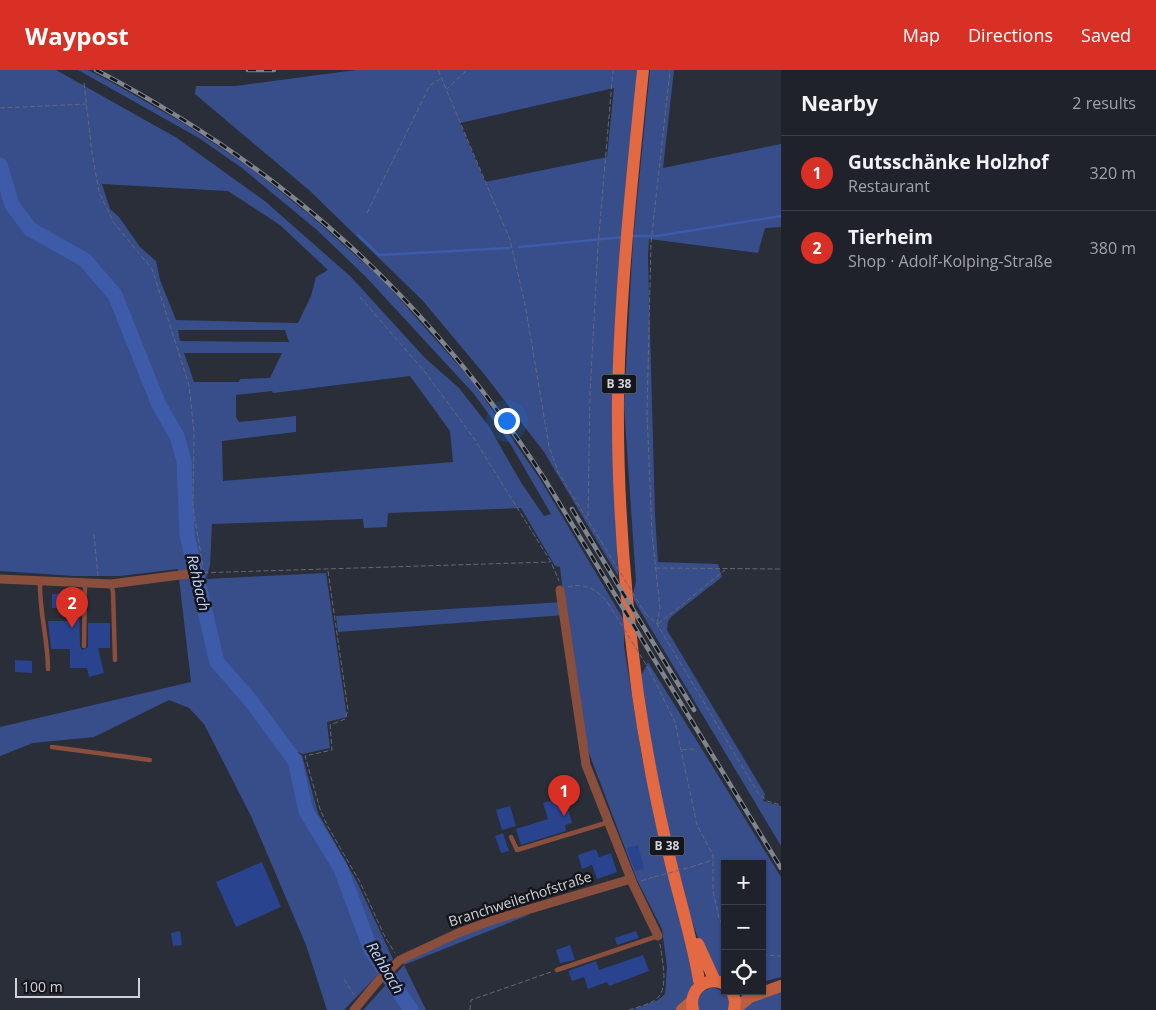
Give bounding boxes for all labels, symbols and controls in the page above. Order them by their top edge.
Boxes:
text: Waypost [25,19,129,52]
text: Map [903,23,940,47]
text: Directions [968,23,1053,47]
text: Saved [1081,23,1131,47]
text: Nearby [801,89,878,117]
text: 2 results [1072,92,1136,114]
text: Gutsschänke Holzhof [848,149,1049,175]
text: 1 [812,162,822,184]
text: 320 m [1090,162,1136,184]
text: Restaurant [848,175,930,197]
text: Tierheim [848,224,933,250]
text: 2 [812,237,822,259]
text: 380 m [1090,237,1136,259]
text: Shop · Adolf-Kolping-Straße [848,250,1052,272]
road number: B 38 [602,374,636,394]
your location [494,408,520,434]
water label: Rehbach [183,553,215,613]
pin: 2 [56,587,88,628]
pin: 1 [548,775,580,816]
road number: B 38 [650,836,684,856]
map controls [721,860,766,995]
button: + [721,860,766,905]
street label: Branchweilerhofstraße [446,866,594,931]
button: − [721,905,766,950]
water label: Rehbach [363,938,409,997]
button: locate [721,950,766,995]
scale bar [15,975,140,998]
text: 100 m [22,977,63,996]

